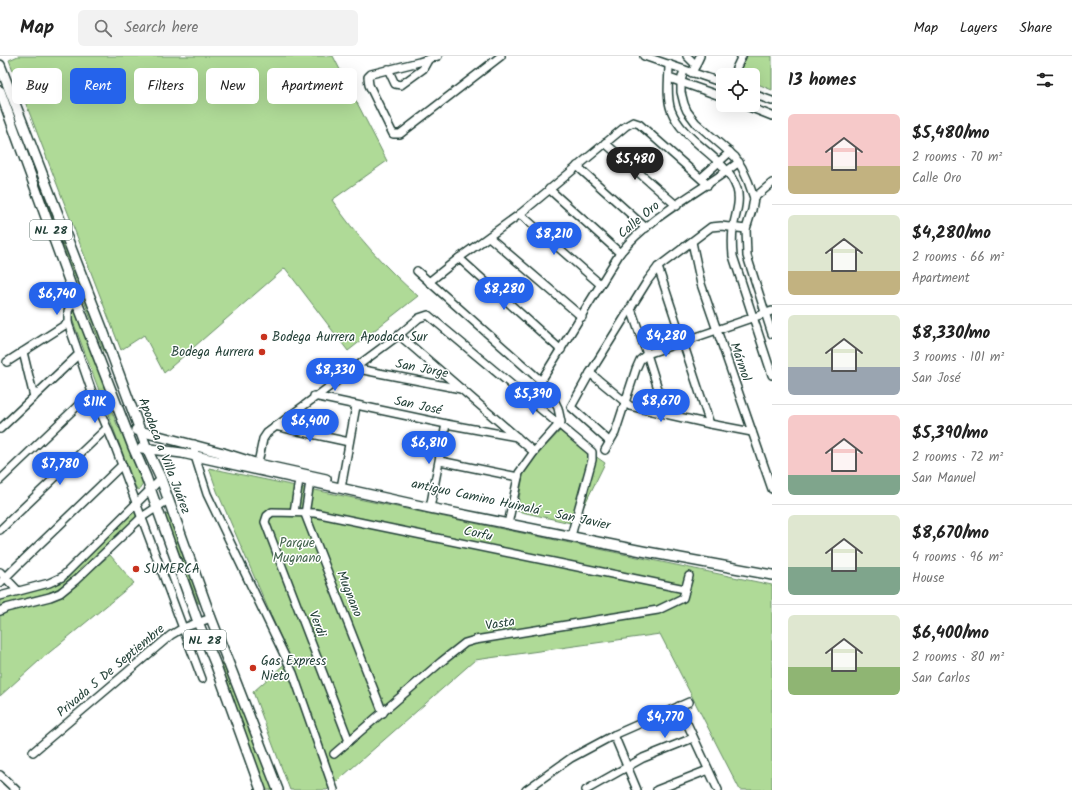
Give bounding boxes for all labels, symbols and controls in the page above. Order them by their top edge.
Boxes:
search box [78,10,358,46]
text: Map [20,13,54,43]
text: Search here [124,16,198,40]
icon: search [92,17,114,39]
text: Map [914,17,938,39]
text: Layers [960,17,998,39]
text: Share [1020,17,1052,39]
text: 13 homes [788,67,856,94]
chip: Buy [12,68,62,104]
chip: Rent [70,68,126,104]
chip: Filters [134,68,198,104]
chip: New [206,68,259,104]
chip: Apartment [267,68,357,104]
map controls [716,68,760,112]
button: locate [716,68,760,112]
icon: filters [1034,69,1056,91]
text: $5,480/mo [912,120,990,147]
icon: home [820,130,868,178]
pin: $5,480 [602,147,668,181]
text: 2 rooms · 70 m² [912,147,1002,168]
text: $5,480 [615,149,655,170]
text: Calle Oro [912,168,961,189]
street label: Calle Oro [613,196,665,244]
road number: NL 28 [30,220,72,240]
text: $4,280/mo [912,220,991,247]
pin: $8,210 [521,222,587,256]
text: $8,210 [536,224,572,245]
icon: home [820,231,868,279]
text: 2 rooms · 66 m² [912,247,1004,268]
text: Apartment [912,268,970,289]
pin: $8,280 [471,277,537,311]
text: $8,280 [484,279,524,300]
pin: $6,740 [24,282,90,316]
text: $6,740 [38,284,76,305]
text: $8,330/mo [912,320,990,347]
pin: $4,280 [633,324,699,358]
text: $4,280 [646,326,686,347]
place label: Bodega Aurrera Apodaca Sur [272,327,428,348]
icon: home [820,331,868,379]
marker: Bodega Aurrera Apodaca Sur [259,332,269,342]
street label: Mármol [724,340,756,384]
place label: Bodega Aurrera [171,342,254,363]
marker: Bodega Aurrera [257,347,267,357]
text: 3 rooms · 101 m² [912,347,1004,368]
street label: San Jorge [394,354,450,384]
pin: $8,330 [302,358,368,392]
text: $8,330 [315,360,355,381]
text: San José [912,368,960,389]
pin: $5,390 [500,382,566,416]
text: $5,390 [514,384,552,405]
pin: $8,670 [628,389,694,423]
pin: $11K [71,390,119,424]
street label: San José [392,391,445,422]
text: $8,670 [642,391,680,412]
text: $11K [83,392,107,413]
street label: Apodaca a Villa Juárez [132,395,196,517]
pin: $6,400 [277,409,343,443]
text: $6,400 [291,411,329,432]
text: $5,390/mo [912,420,988,447]
pin: $6,810 [396,431,462,465]
icon: home [820,431,868,479]
text: $6,810 [411,433,447,454]
text: 2 rooms · 72 m² [912,447,1003,468]
pin: $7,780 [27,452,93,486]
text: $7,780 [41,454,79,475]
text: San Manuel [912,468,976,489]
street label: antiguo Camino Huinalá - San Javier [410,474,613,537]
text: $8,670/mo [912,520,989,547]
street label: Corfu [462,521,495,547]
icon: home [820,531,868,579]
park label: Parque Mugnano [273,533,321,569]
text: 4 rooms · 96 m² [912,547,1003,568]
place label: SUMERCA [144,559,200,580]
marker: SUMERCA [131,564,141,574]
street label: Mugnano [330,568,368,621]
text: House [912,568,944,589]
street label: Verdi [302,608,332,641]
street label: Vasta [484,611,516,637]
street label: Privada 5 De Septiembre [52,619,170,723]
text: $6,400/mo [912,620,989,647]
road number: NL 28 [184,630,226,650]
icon: home [820,631,868,679]
text: 2 rooms · 80 m² [912,647,1004,668]
place label: Gas Express Nieto [261,651,327,687]
marker: Gas Express Nieto [248,663,258,673]
text: San Carlos [912,668,970,689]
pin: $4,770 [632,705,698,739]
text: $4,770 [646,707,684,728]

